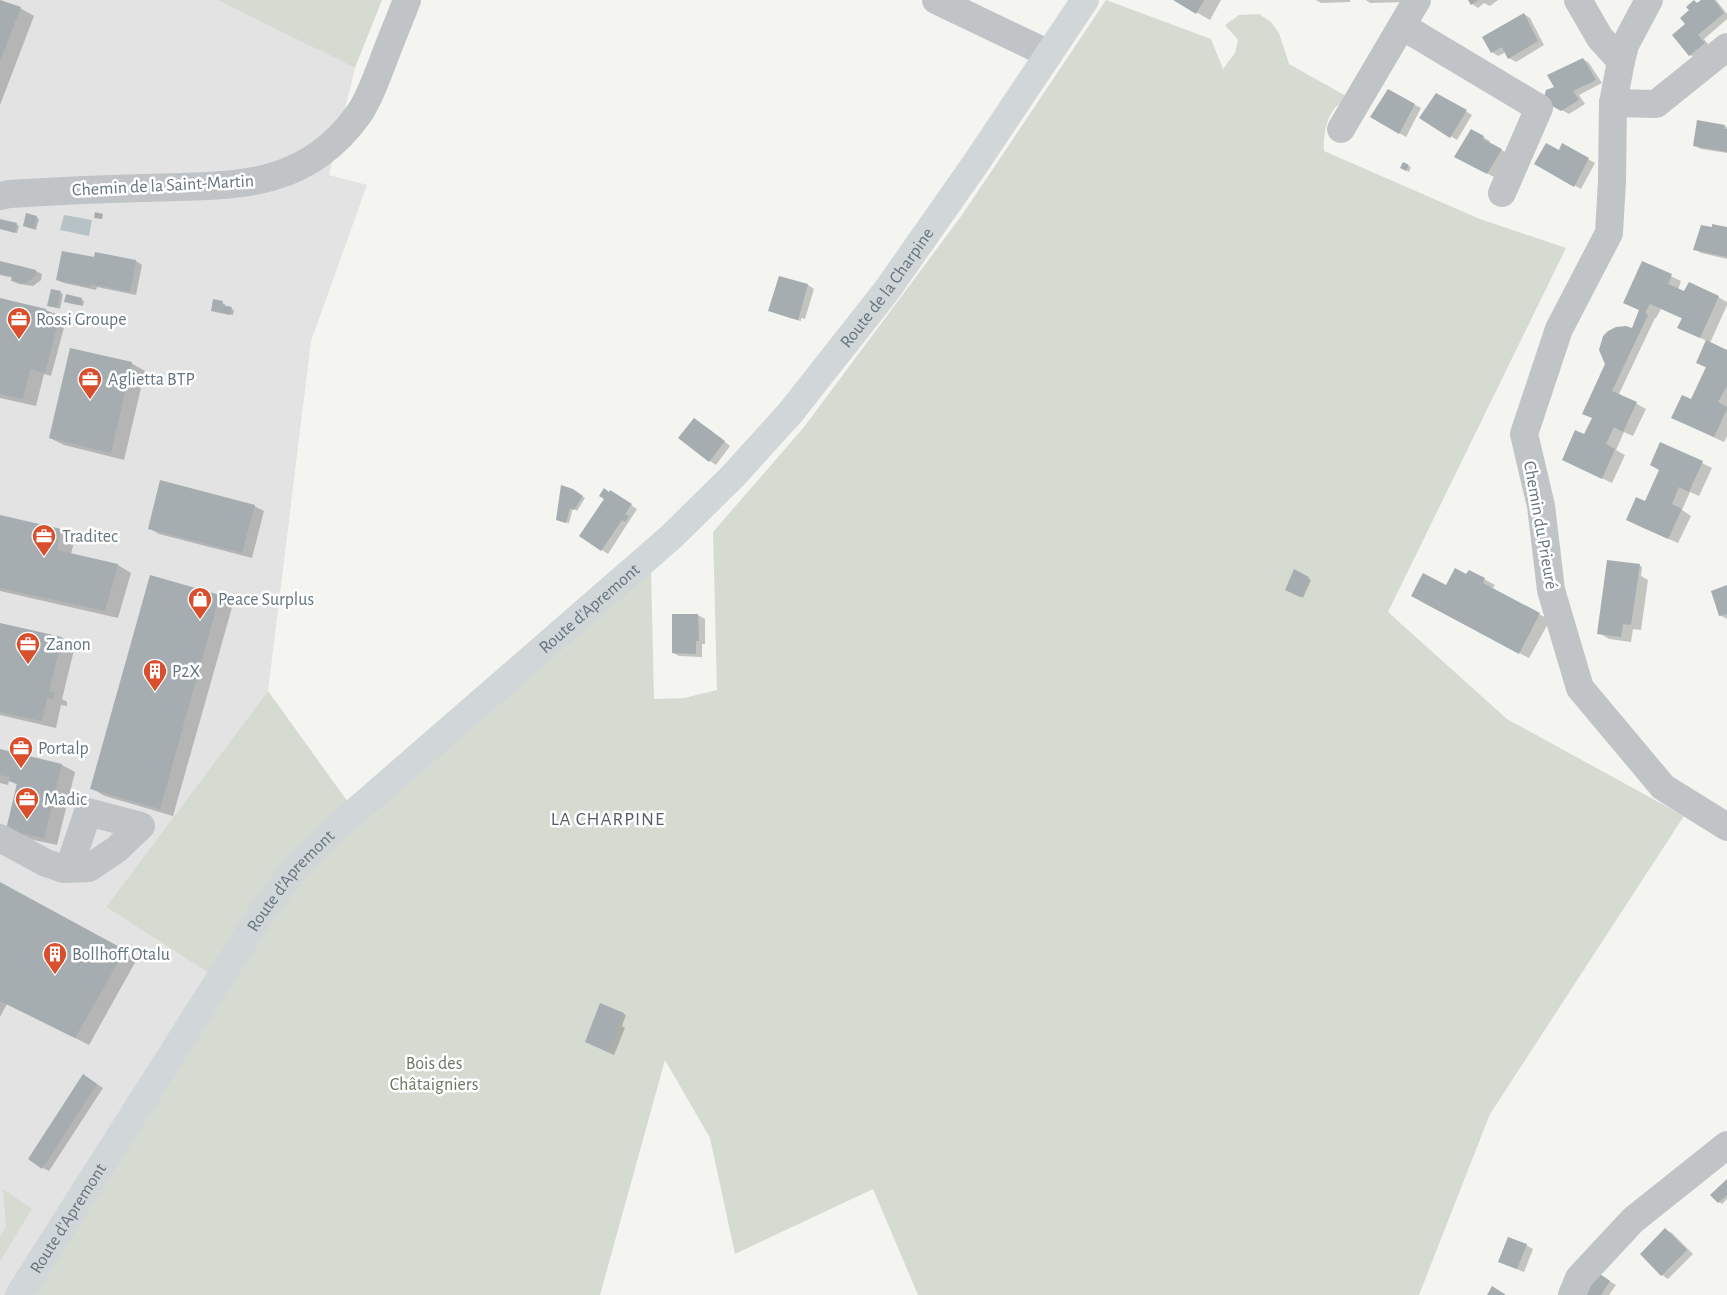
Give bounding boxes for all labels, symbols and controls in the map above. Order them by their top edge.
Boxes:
street label: Chemin de la Saint-Martin [72,172,255,200]
street label: Route de la Charpine [837,225,938,352]
office icon: Rossi Groupe [6,306,32,340]
place label: Rossi Groupe [36,311,127,329]
office icon: Aglietta BTP [77,366,103,400]
place label: Aglietta BTP [108,371,195,389]
street label: Chemin du Prieuré [1520,460,1560,591]
office icon: Traditec [31,523,57,557]
place label: Traditec [62,528,118,546]
street label: Route d'Apremont [536,560,644,657]
shop icon: Peace Surplus [187,586,213,620]
place label: Peace Surplus [218,591,314,609]
office icon: Zanon [15,631,41,665]
place label: Zanon [46,636,91,654]
building icon: P2X [142,658,168,692]
place label: P2X [172,663,201,681]
office icon: Portalp [8,735,34,769]
place label: Portalp [38,740,89,758]
office icon: Madic [14,786,40,820]
place label: Madic [44,791,87,809]
district label: LA CHARPINE [551,810,665,829]
street label: Route d'Apremont [244,827,339,935]
building icon: Bollhoff Otalu [42,941,68,975]
place label: Bollhoff Otalu [72,946,170,964]
park label: Bois des Châtaigniers [390,1055,478,1094]
street label: Route d'Apremont [27,1160,110,1277]

